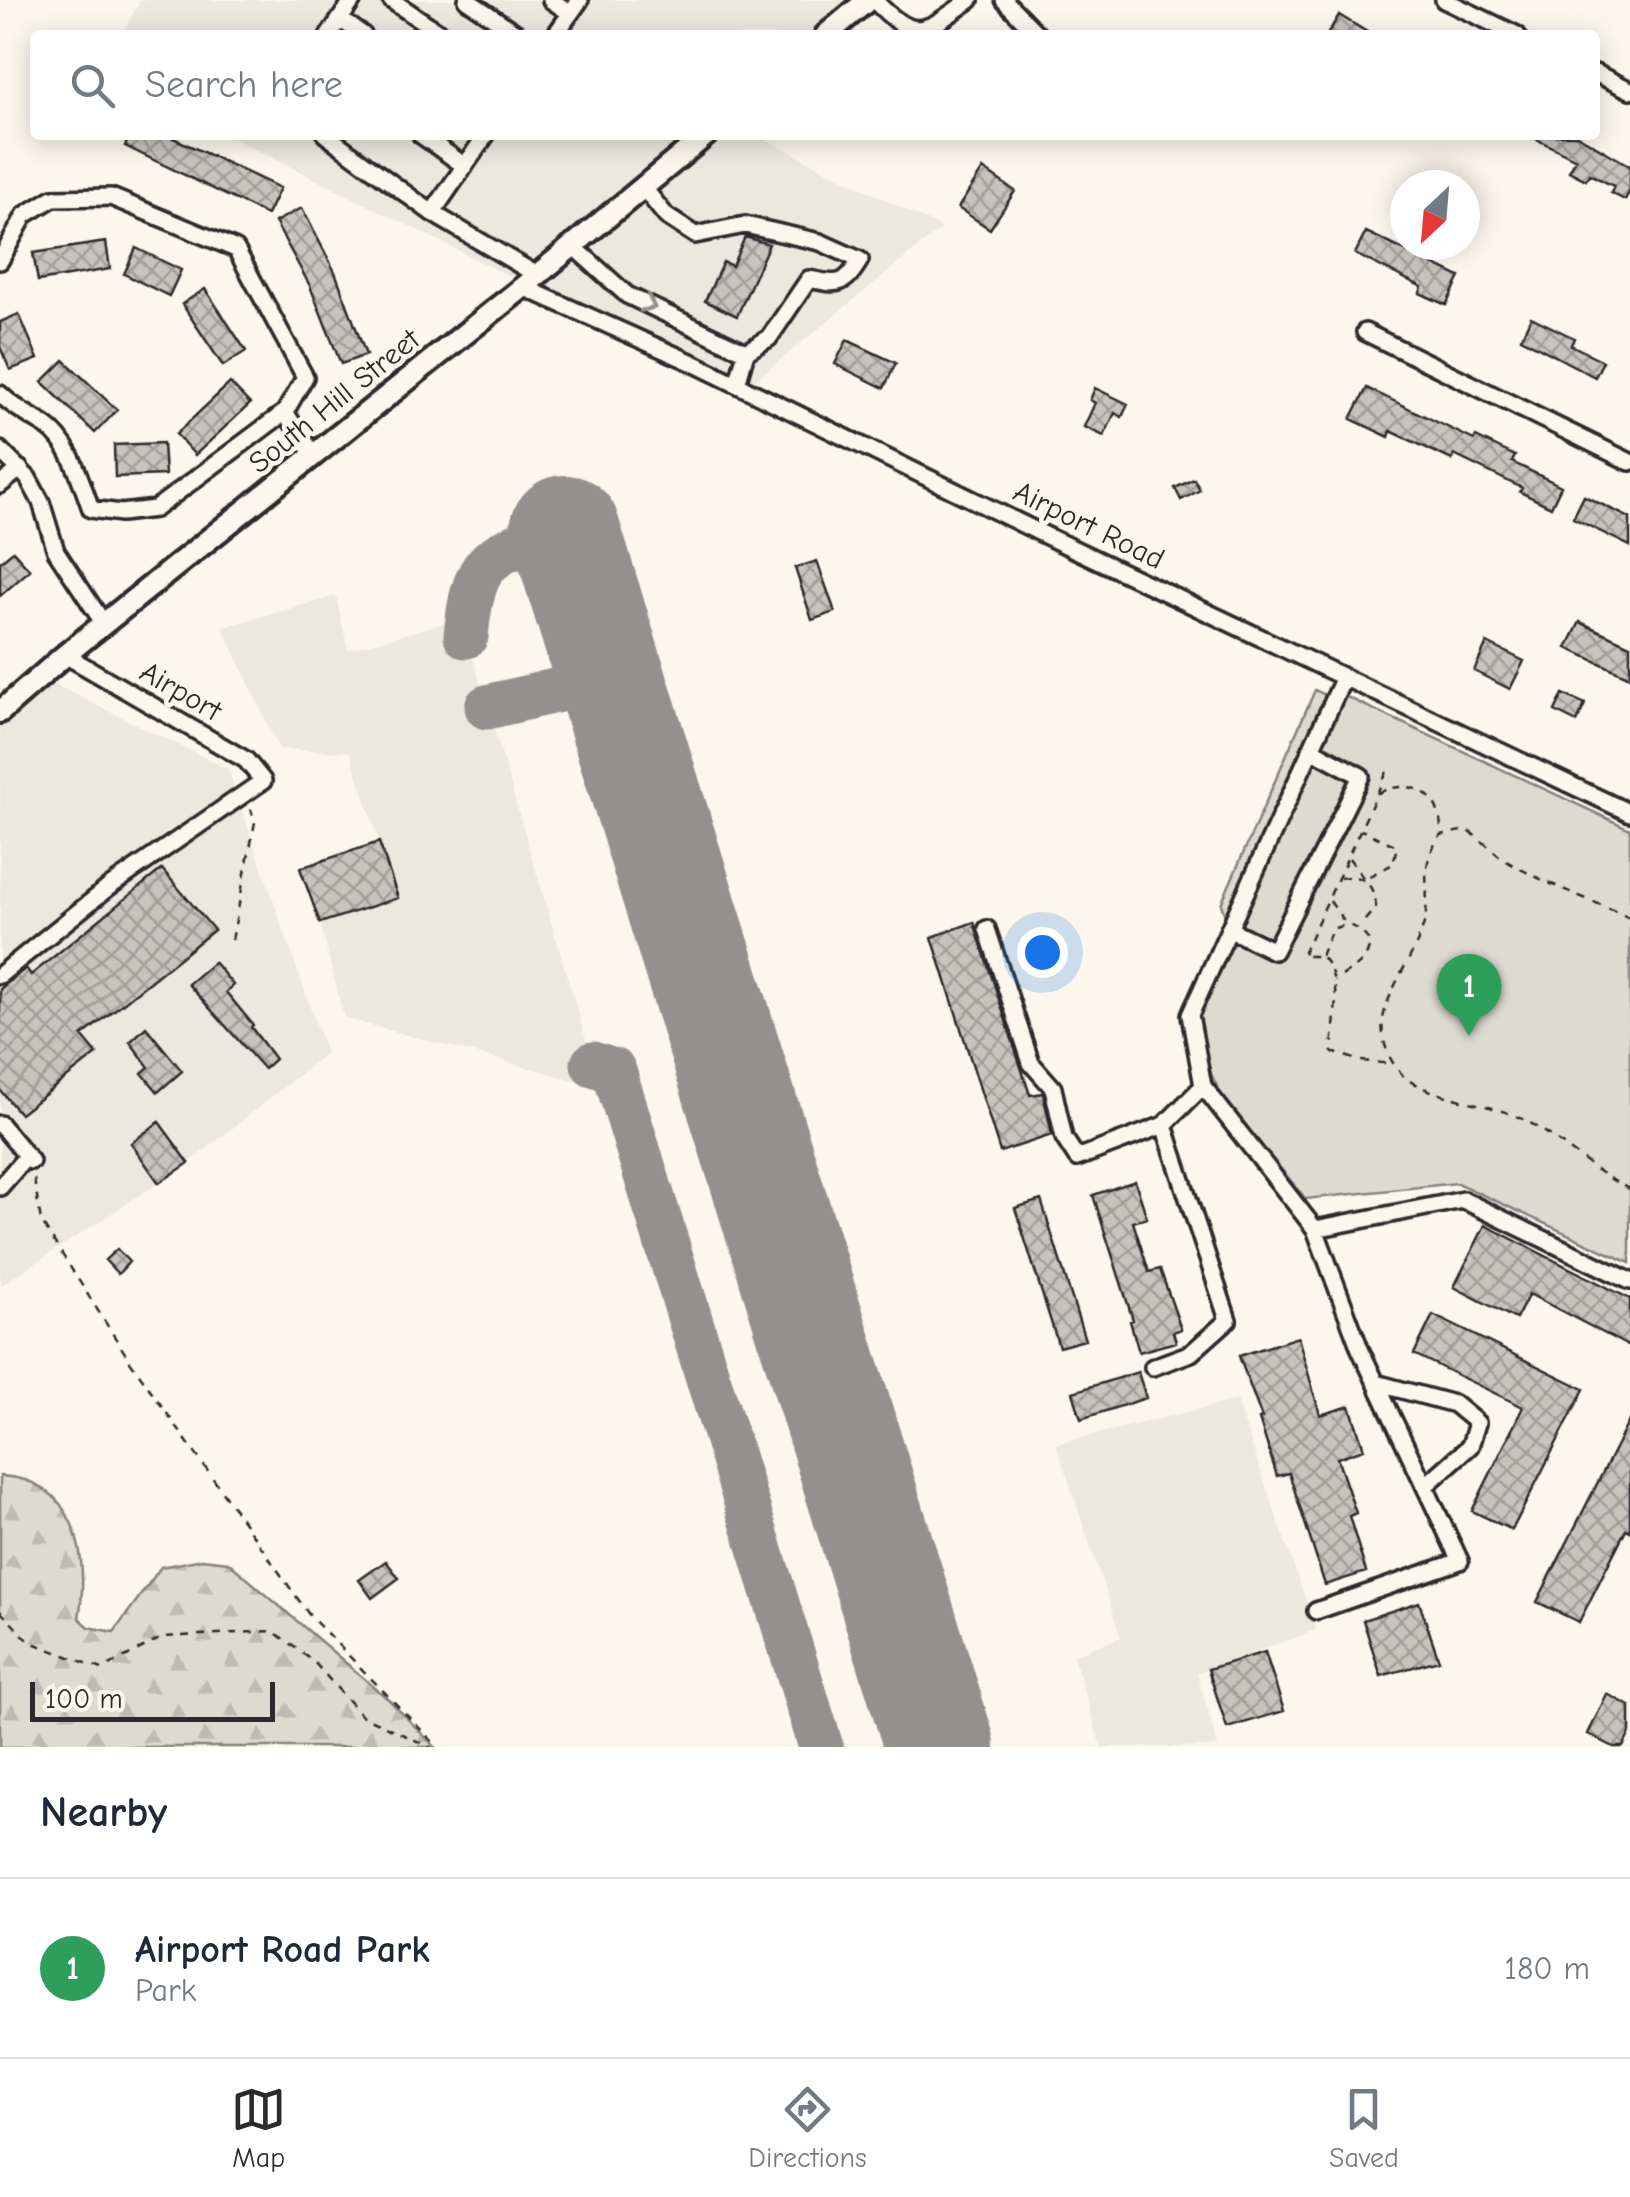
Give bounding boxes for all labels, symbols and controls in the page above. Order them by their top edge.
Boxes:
search box [30,30,1600,140]
icon: search [65,58,120,113]
text: Search here [145,63,343,107]
north arrow [1390,170,1480,260]
one-way arrow [639,293,657,313]
street label: South Hill Street [242,321,428,481]
street label: Airport Road [1008,474,1170,577]
street label: Airport [134,654,229,729]
your location [1017,927,1068,978]
pin: 1 [1436,954,1502,1036]
scale bar [30,1677,275,1722]
text: 100 m [45,1683,123,1715]
text: Nearby [40,1788,167,1837]
text: Airport Road Park [135,1928,430,1972]
text: 1 [66,1950,79,1987]
text: 180 m [1504,1950,1590,1987]
text: Park [135,1972,196,2009]
tab: Map [231,2082,286,2174]
tab: Directions [748,2082,867,2174]
tab: Saved [1329,2082,1399,2174]

